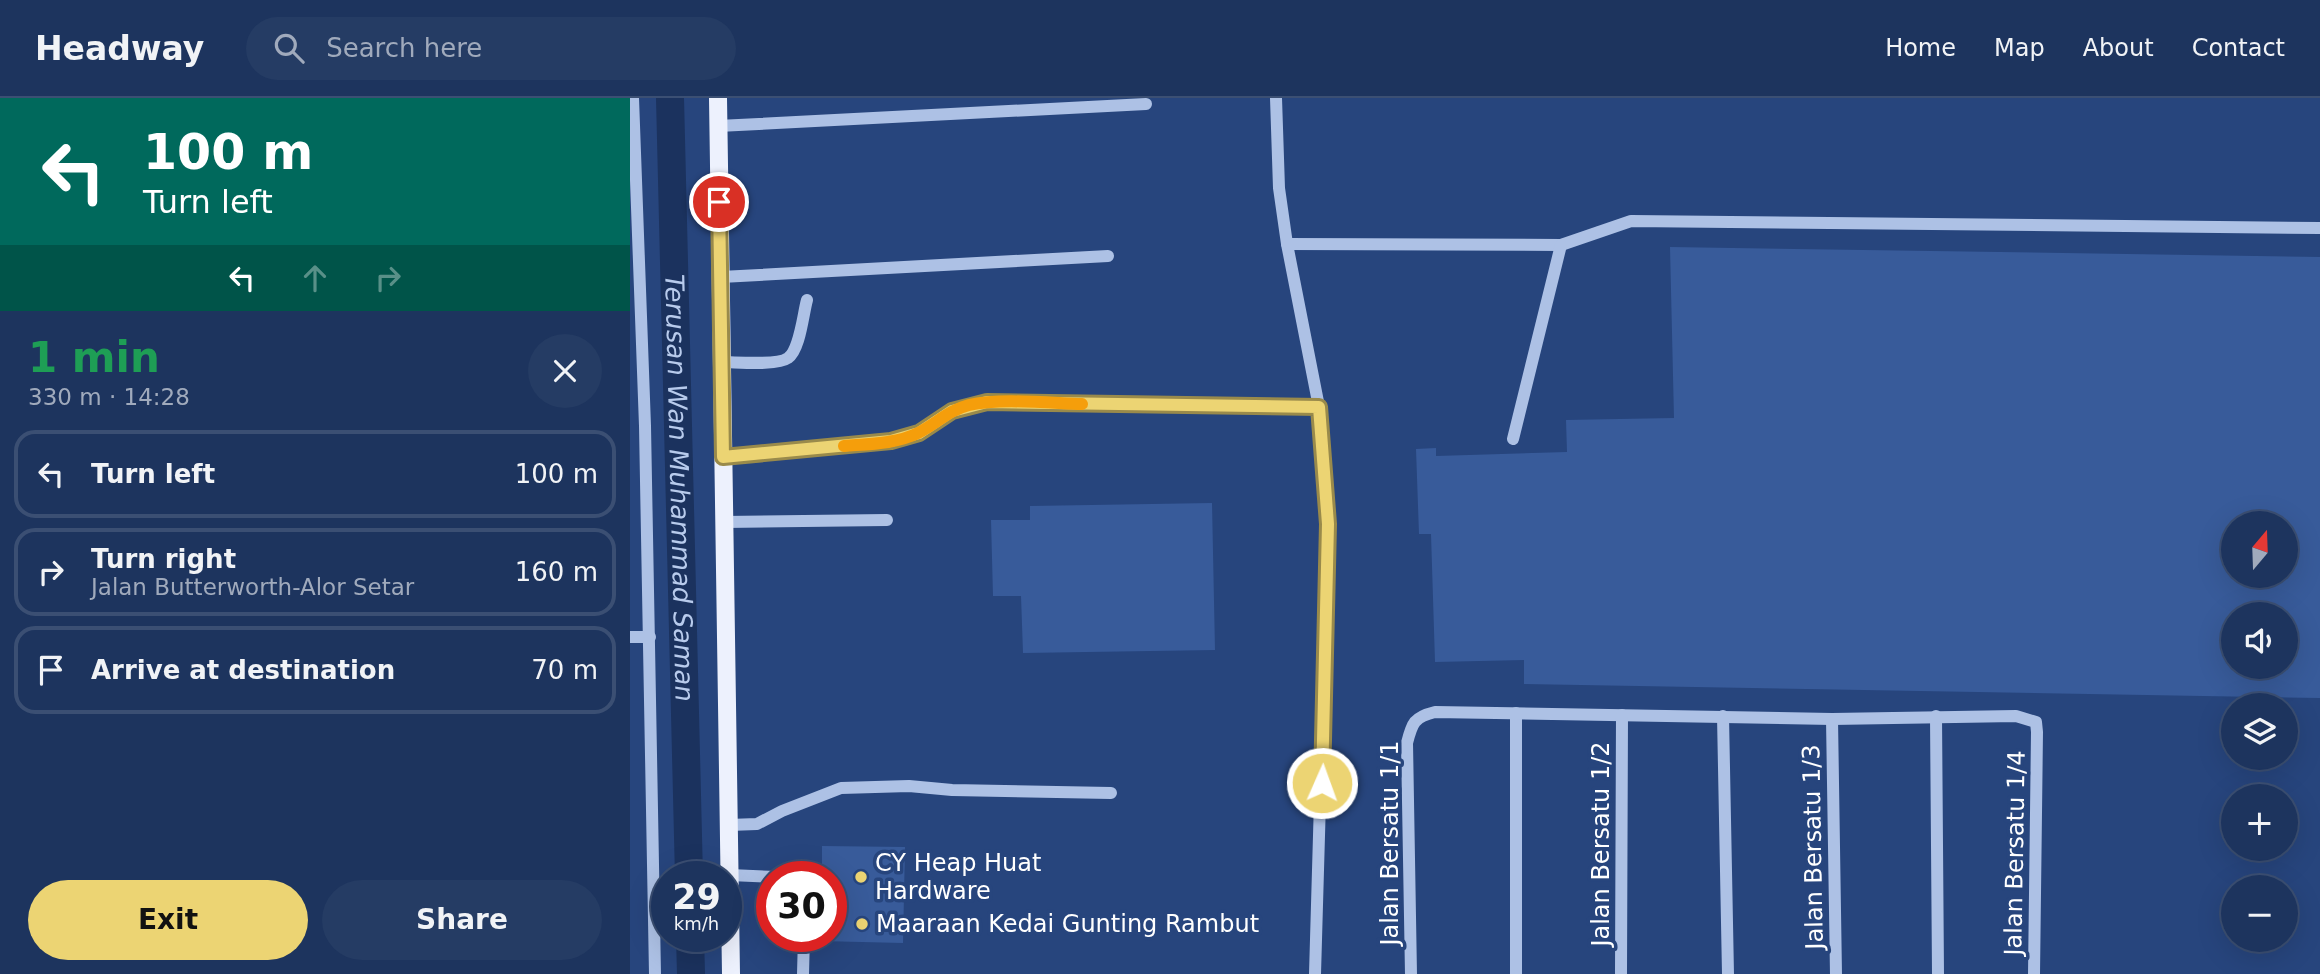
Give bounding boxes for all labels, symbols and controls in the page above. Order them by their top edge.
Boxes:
search box [246,17,736,80]
text: Headway [35,29,204,68]
icon: search [270,29,308,67]
text: Search here [326,33,482,63]
text: Home [1885,34,1956,62]
text: Map [1994,34,2045,62]
text: About [2083,34,2154,62]
text: Contact [2192,34,2285,62]
text: 100 m [143,124,313,181]
icon: left [28,126,119,217]
pin [689,172,749,232]
text: Turn left [143,183,273,221]
icon: arrive [700,183,738,221]
icon: left [223,259,261,297]
icon: ahead [296,259,334,297]
icon: right [369,259,407,297]
water label: Terusan Wan Muhammad Saman [659,274,700,702]
text: 1 min [28,333,160,382]
button: close [528,334,602,408]
text: 330 m · 14:28 [28,384,190,410]
icon: left [32,455,70,493]
text: Turn left [91,459,215,489]
text: 100 m [515,459,598,489]
north arrow [2221,511,2298,588]
map controls [2221,511,2298,952]
text: Turn right [91,544,236,574]
icon: right [32,553,70,591]
text: 160 m [515,557,598,587]
text: Jalan Butterworth-Alor Setar [91,574,414,600]
button: sound [2221,602,2298,679]
icon: arrive [32,651,70,689]
text: Arrive at destination [91,655,395,685]
text: 70 m [531,655,598,685]
button: layers [2221,693,2298,770]
street label: Jalan Bersatu 1/1 [1376,740,1404,948]
street label: Jalan Bersatu 1/2 [1587,741,1615,949]
street label: Jalan Bersatu 1/3 [1797,744,1829,952]
position arrow [1285,746,1359,820]
street label: Jalan Bersatu 1/4 [1999,750,2031,958]
button: + [2221,784,2298,861]
place label: CY Heap Huat Hardware [875,849,1041,905]
speed limit sign: 30 [756,861,847,952]
marker: CY Heap Huat Hardware [853,869,869,885]
button: − [2221,875,2298,952]
text: 29 [672,877,721,917]
button: Exit [28,880,308,960]
button: Share [322,880,602,960]
place label: Maaraan Kedai Gunting Rambut [876,910,1259,938]
text: km/h [674,913,719,934]
marker: Maaraan Kedai Gunting Rambut [854,916,870,932]

